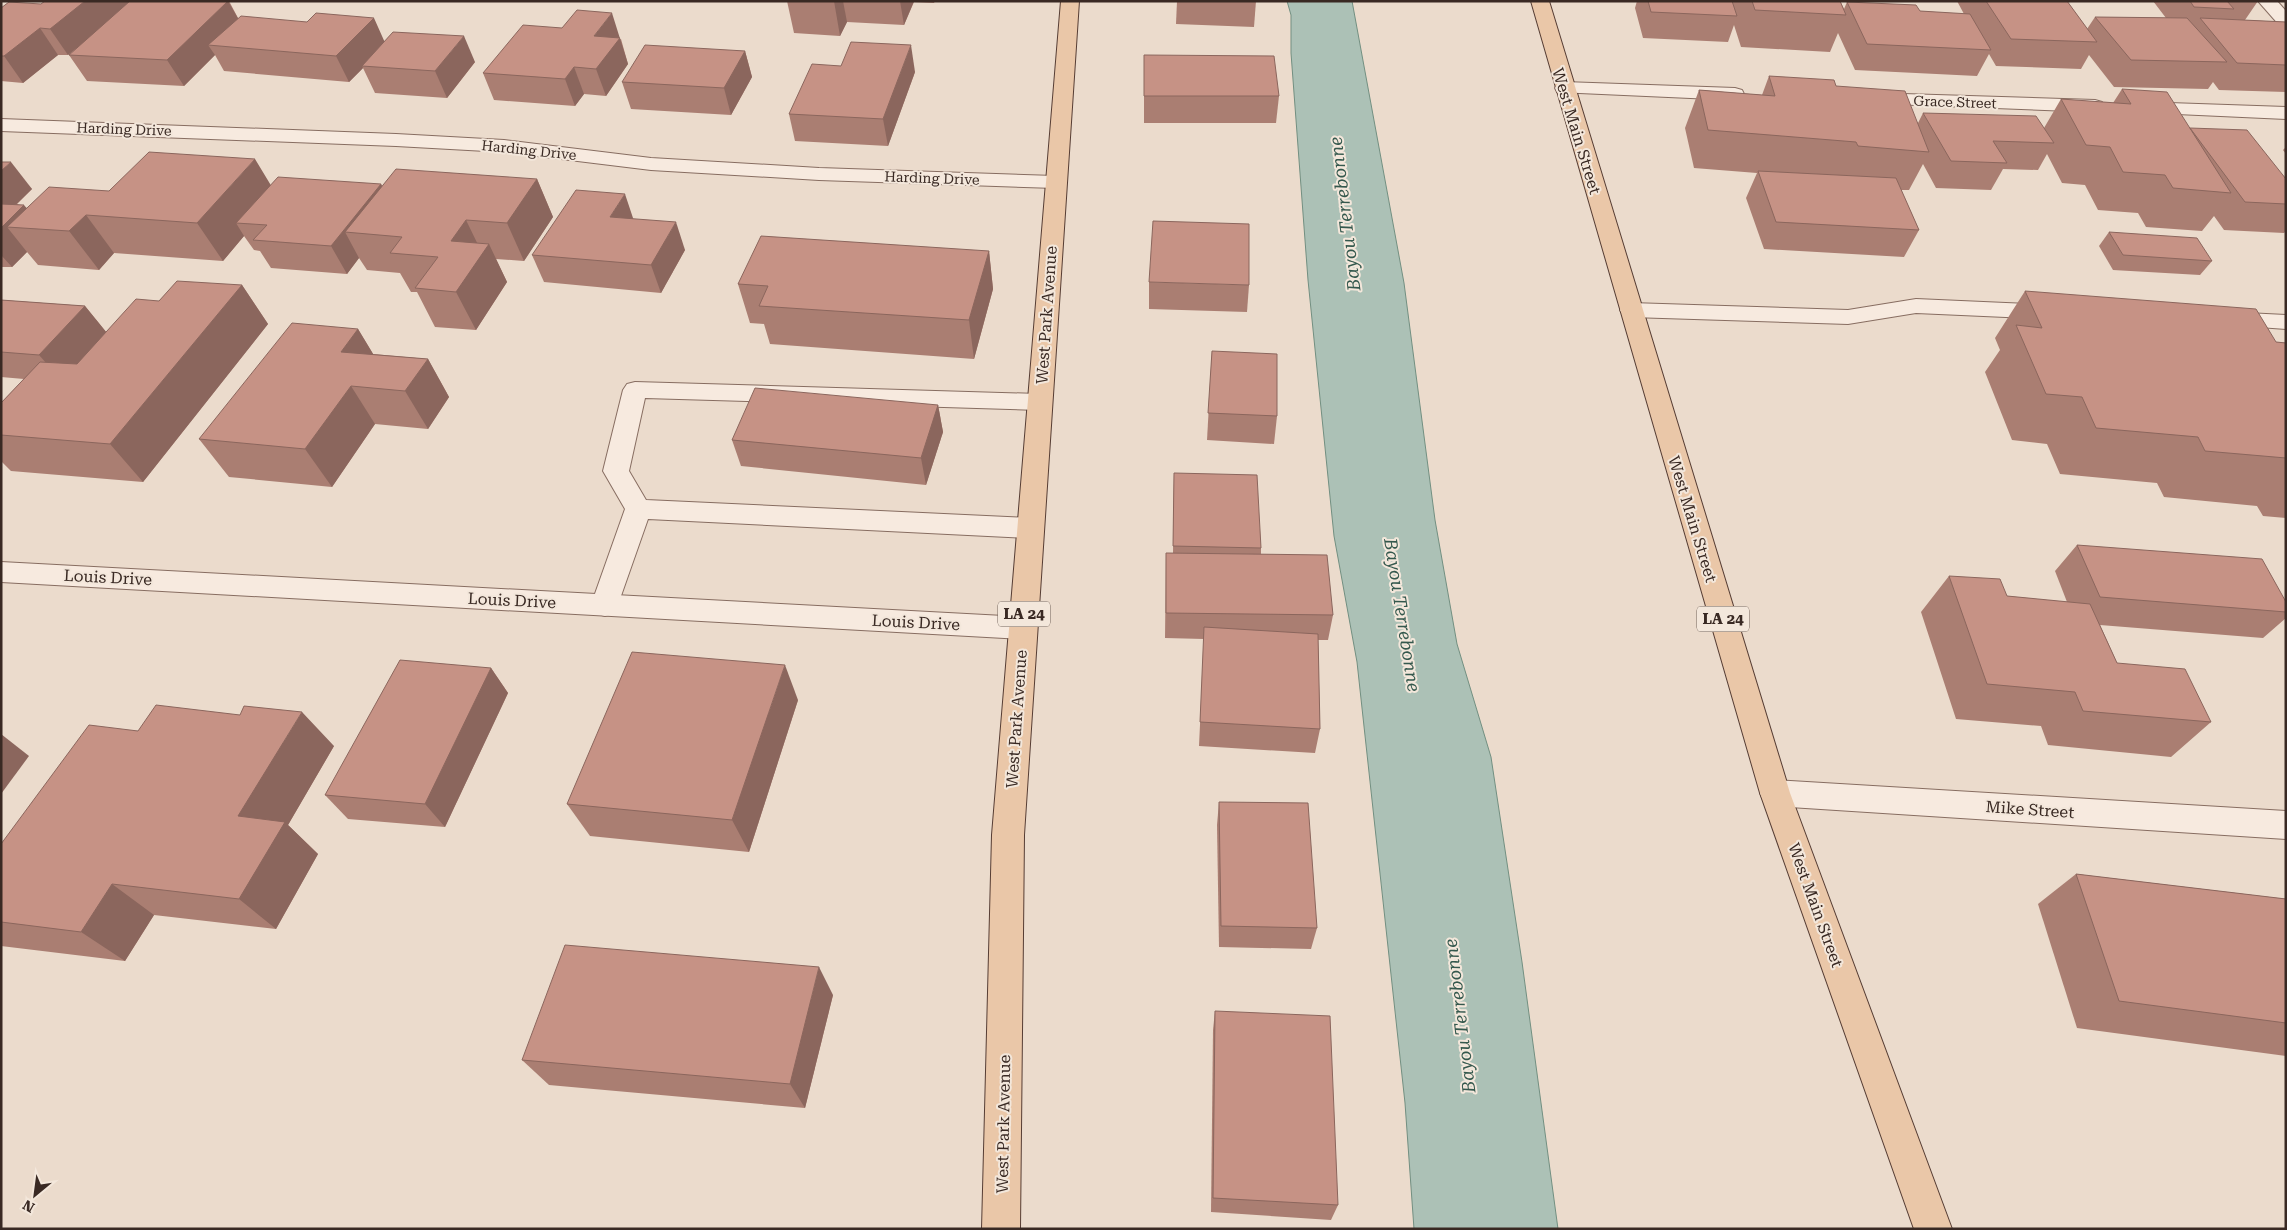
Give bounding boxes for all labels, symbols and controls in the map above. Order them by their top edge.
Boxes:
street label: West Main Street [1548,66,1605,197]
street label: Grace Street [1913,93,1997,111]
street label: Harding Drive [76,119,172,139]
water label: Bayou Terrebonne [1325,136,1364,293]
street label: Harding Drive [481,137,578,163]
street label: Harding Drive [884,168,980,188]
street label: West Park Avenue [1032,245,1061,385]
street label: West Main Street [1664,454,1721,585]
water label: Bayou Terrebonne [1380,536,1425,693]
street label: Louis Drive [63,566,153,589]
street label: Louis Drive [467,589,557,612]
road number: LA 24 [998,602,1050,626]
road number: LA 24 [1697,606,1749,632]
street label: Louis Drive [871,611,961,634]
street label: West Park Avenue [1002,649,1031,789]
street label: Mike Street [1985,797,2075,822]
street label: West Main Street [1784,840,1847,970]
water label: Bayou Terrebonne [1440,938,1479,1095]
street label: West Park Avenue [993,1054,1014,1193]
north arrow [10,1170,60,1220]
text: N [20,1197,37,1216]

